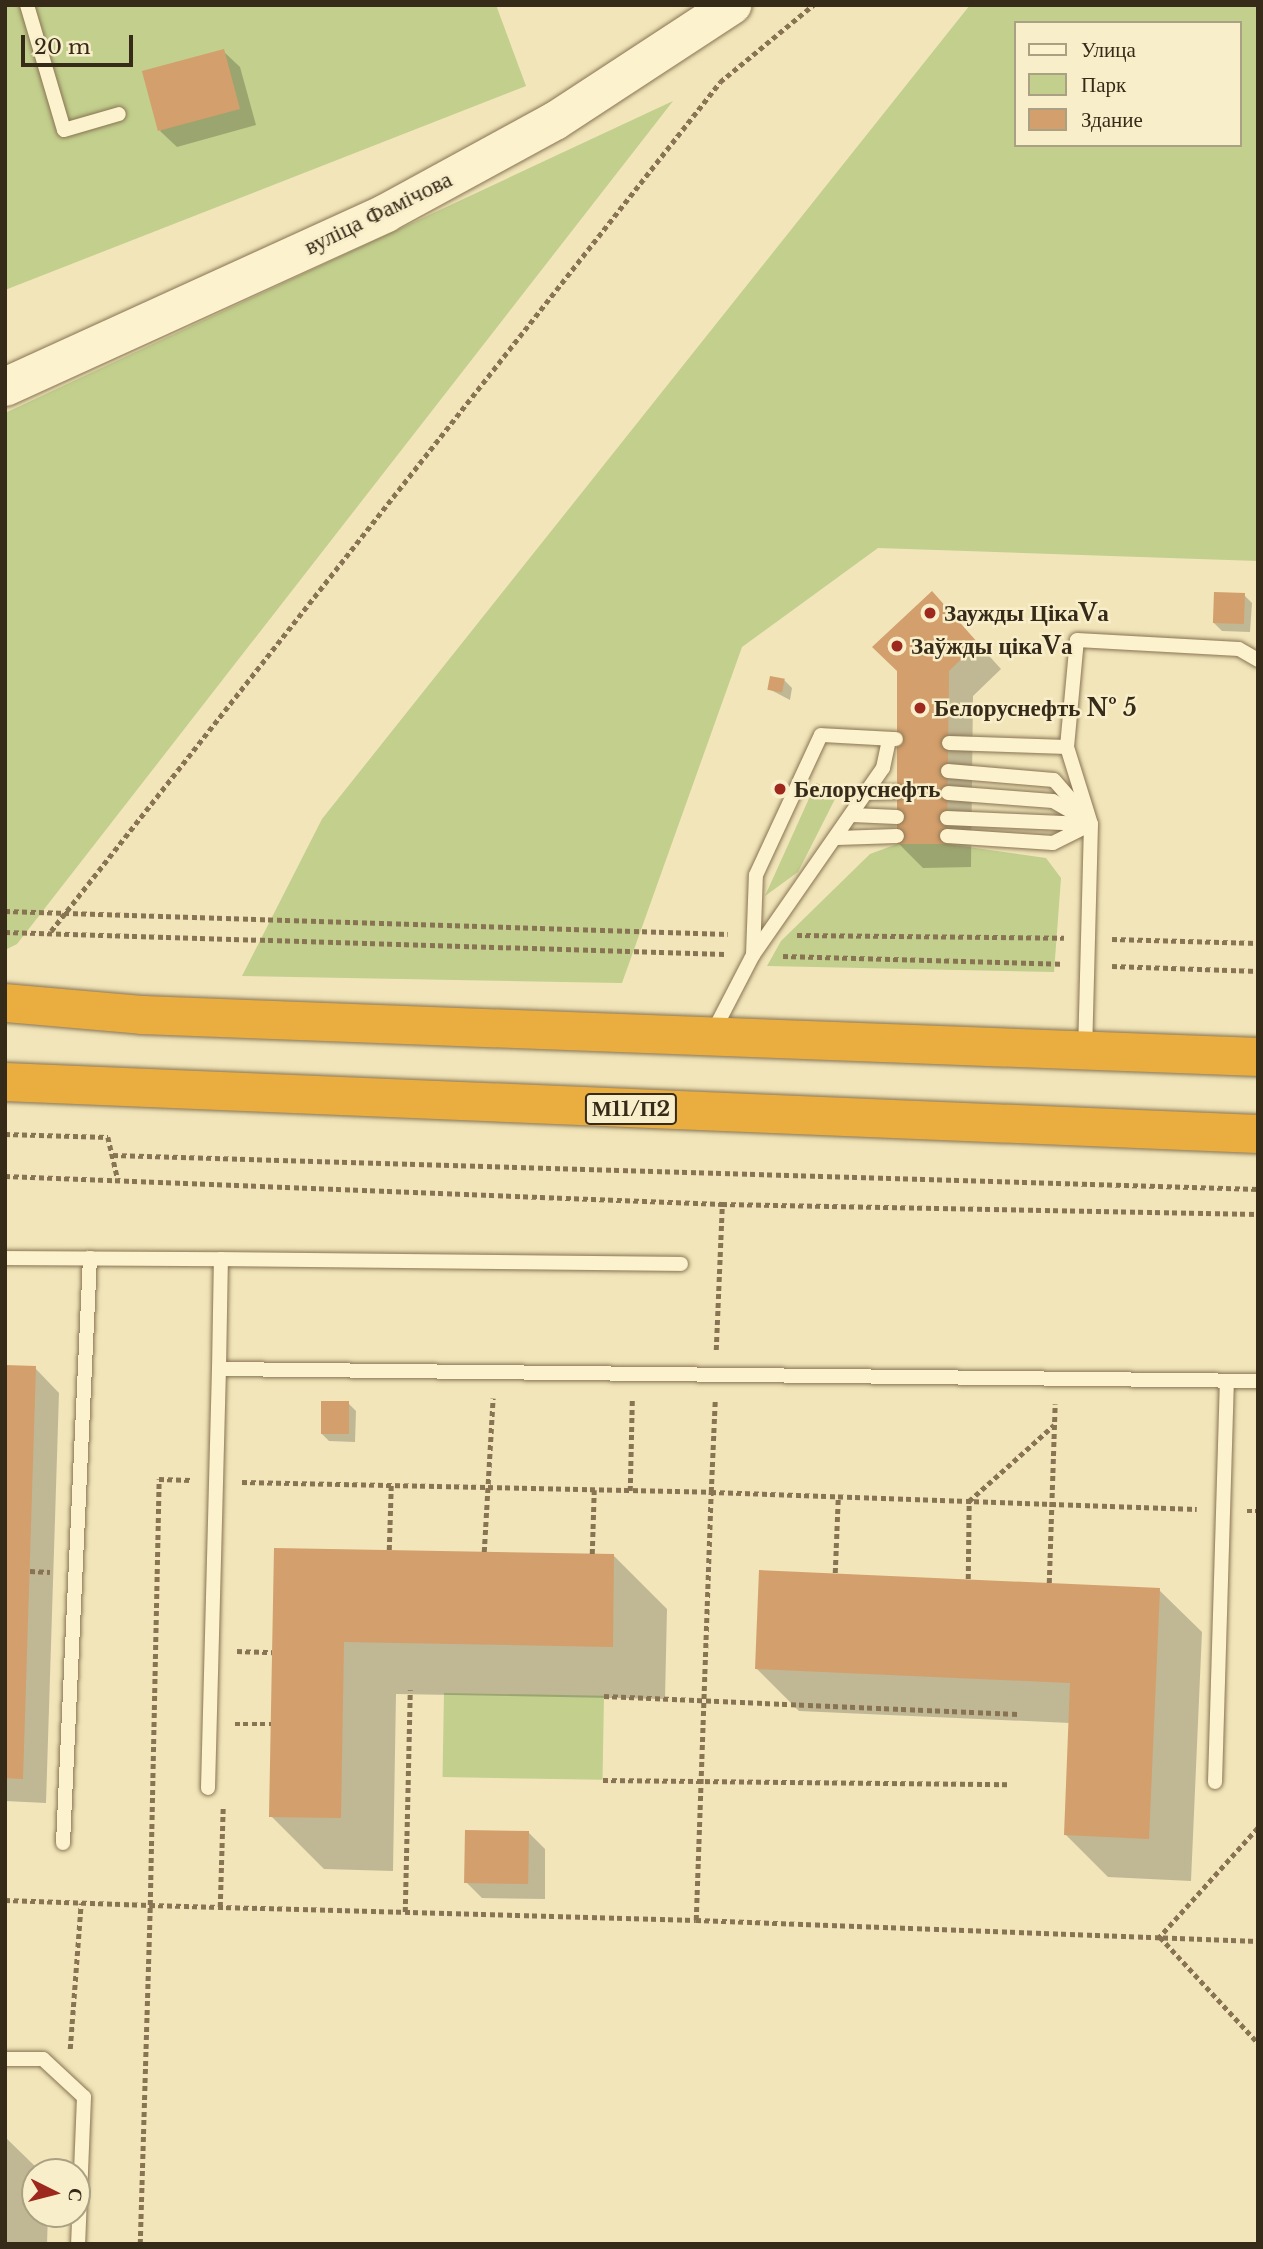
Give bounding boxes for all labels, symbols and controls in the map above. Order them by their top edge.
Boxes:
scale bar [24,21,136,65]
legend [1014,21,1242,147]
text: 20 m [34,34,91,60]
text: Улица [1081,37,1136,63]
text: Парк [1081,72,1126,98]
text: Здание [1081,107,1143,133]
street label: вуліца Фамічова [300,165,456,261]
place label: Заужды ЦікаVа [944,599,1109,627]
marker: Заужды ЦікаVа [922,605,938,621]
place label: Заўжды цікаVа [911,632,1073,660]
marker: Заўжды цікаVа [889,638,905,654]
place label: Белоруснефть № 5 [934,694,1137,722]
marker: Белоруснефть № 5 [912,700,928,716]
place label: Белоруснефть [794,775,940,803]
marker: Белоруснефть [772,781,788,797]
road number: М11/П2 [584,1092,678,1126]
north arrow [21,2158,91,2228]
text: С [63,2187,88,2203]

